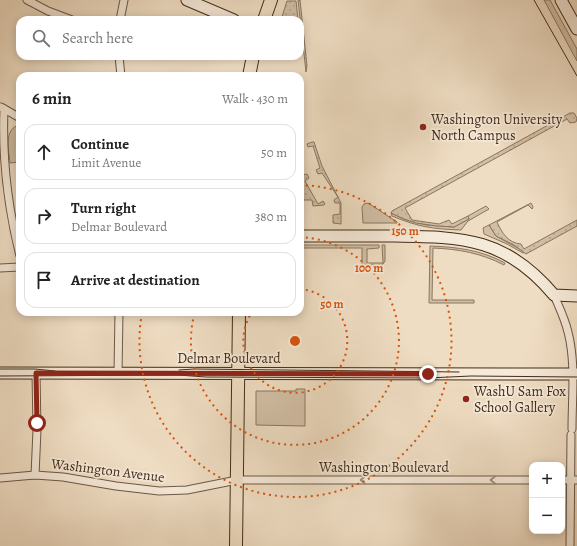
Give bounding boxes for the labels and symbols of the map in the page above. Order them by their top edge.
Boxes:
place label: Washington University North Campus [430,110,563,145]
marker: Washington University North Campus [418,122,428,132]
text: 150 m [391,223,419,239]
text: 100 m [355,260,383,276]
text: 50 m [320,296,344,312]
centre of rings [288,334,302,348]
street label: Delmar Boulevard [177,349,281,368]
route end [419,365,437,383]
place label: WashU Sam Fox School Gallery [473,382,566,417]
marker: WashU Sam Fox School Gallery [461,394,471,404]
route start [28,414,46,432]
street label: Washington Avenue [49,454,166,487]
street label: Washington Boulevard [318,458,449,477]
one-way arrow [360,476,366,484]
one-way arrow [490,476,496,484]

